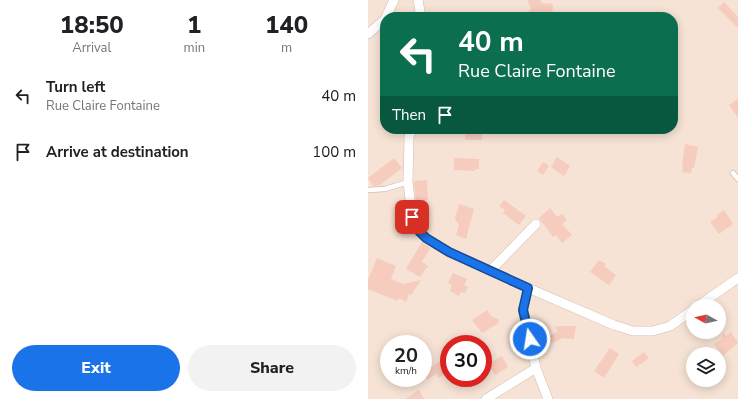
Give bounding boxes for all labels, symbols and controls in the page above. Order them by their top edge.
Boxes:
text: 18:50 [60,9,124,41]
text: 1 [187,9,202,41]
text: 140 [265,9,308,41]
text: 40 m [458,23,524,61]
icon: left [392,28,444,80]
text: Arrival [72,39,111,57]
text: min [184,39,205,57]
text: m [281,39,292,57]
text: Rue Claire Fontaine [458,59,616,83]
text: Turn left [46,77,105,97]
icon: left [12,85,34,107]
text: 40 m [321,86,356,106]
text: Rue Claire Fontaine [46,97,160,115]
icon: arrive [434,104,456,126]
text: Then [392,105,426,125]
icon: arrive [12,141,34,163]
text: Arrive at destination [46,142,189,162]
text: 100 m [312,142,356,162]
pin [395,200,429,234]
icon: arrive [401,206,423,228]
north arrow [686,299,726,339]
map controls [686,299,726,387]
position arrow [509,318,551,360]
speed limit sign: 30 [440,335,492,387]
text: 20 [394,342,418,369]
button: Exit [12,345,180,391]
button: Share [188,345,356,391]
button: layers [686,347,726,387]
text: km/h [395,364,417,378]

